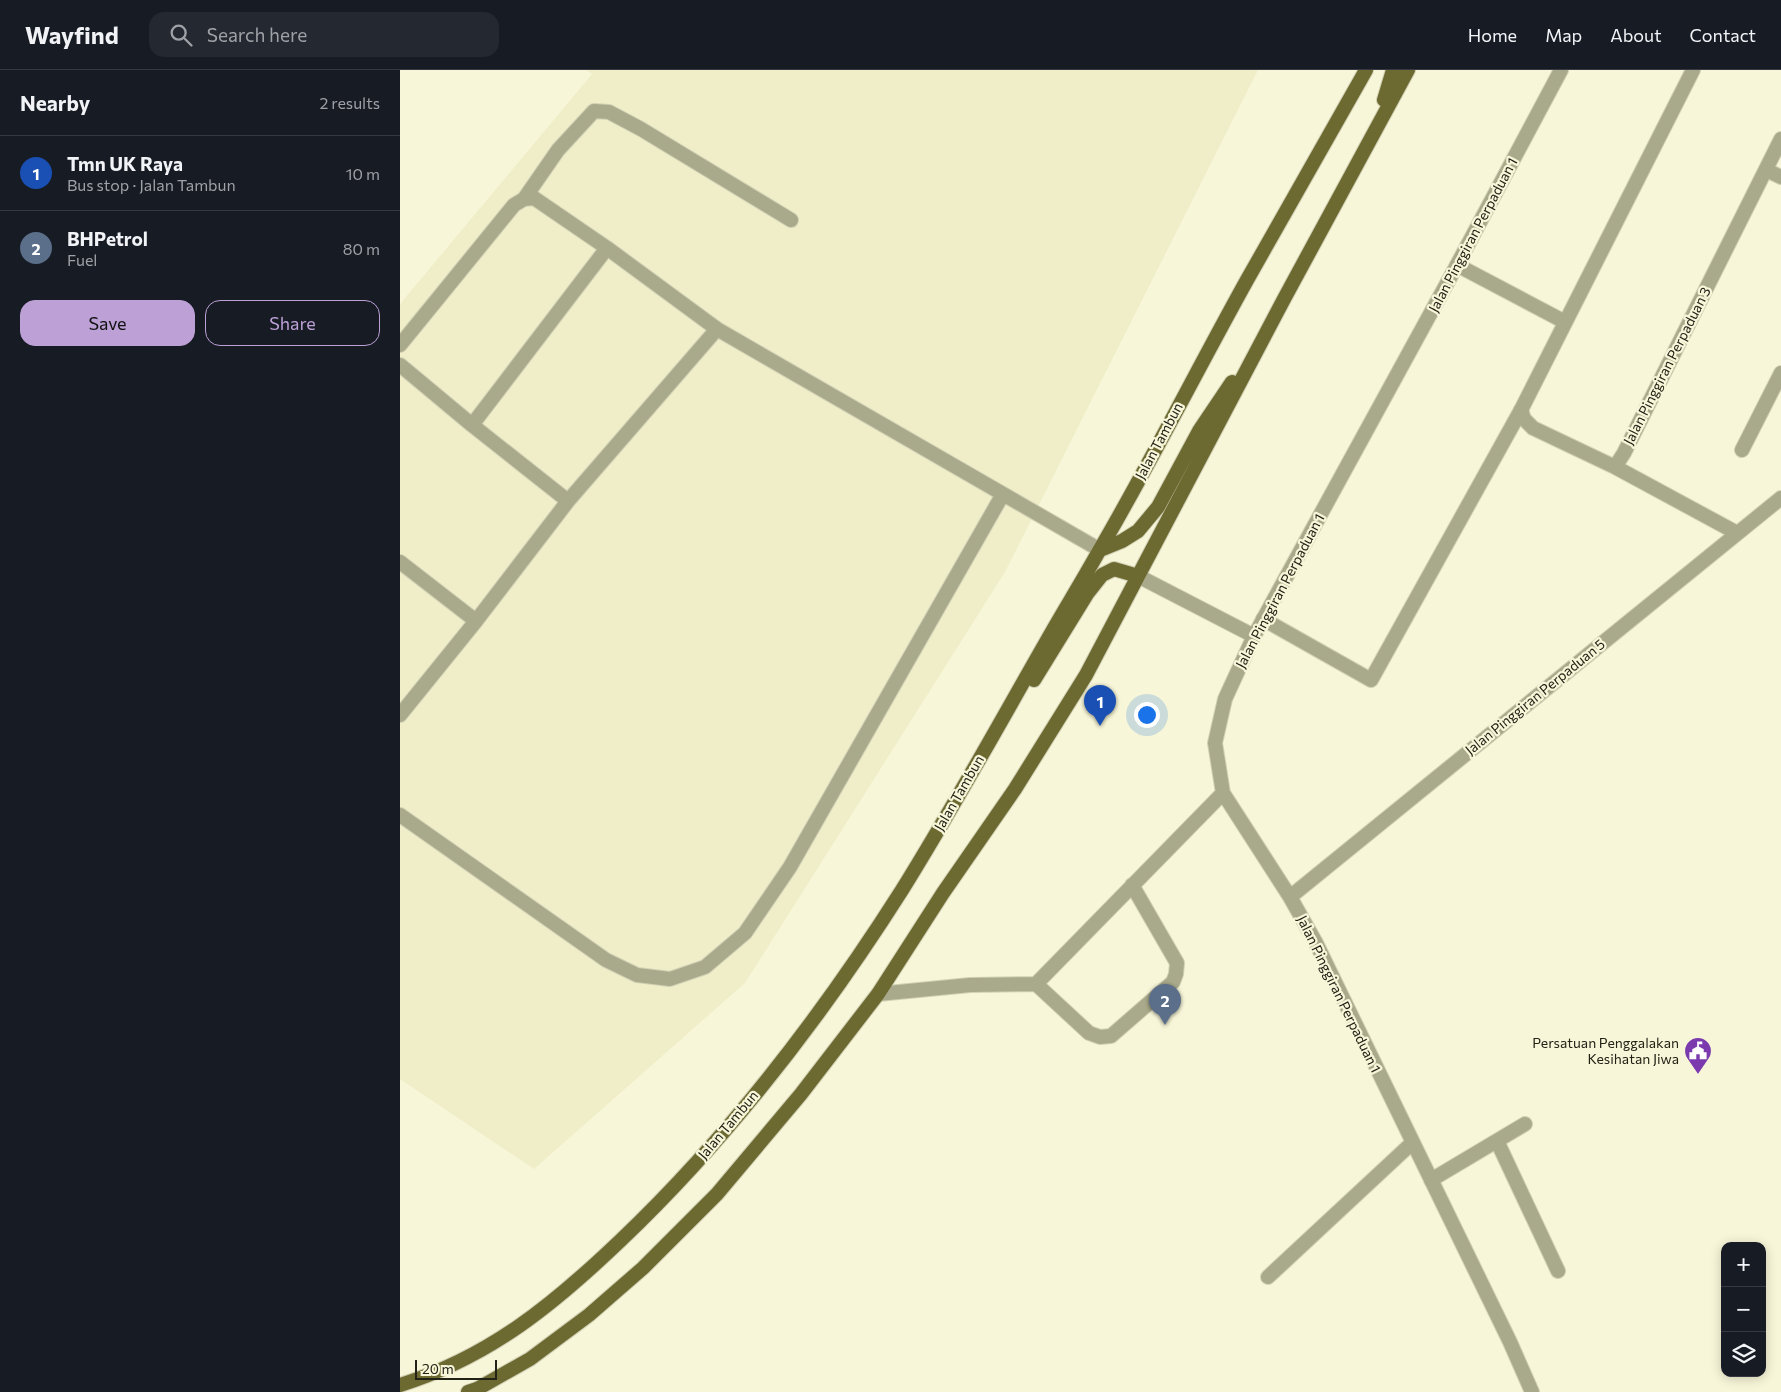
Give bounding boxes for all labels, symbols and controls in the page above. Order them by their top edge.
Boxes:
search box [149,12,499,57]
text: Wayfind [25,20,119,49]
icon: search [167,21,195,49]
text: Search here [207,23,307,46]
text: Home [1468,24,1517,46]
text: Map [1545,24,1582,46]
text: About [1610,24,1662,46]
text: Contact [1690,24,1756,46]
text: Nearby [20,90,90,115]
text: 2 results [319,93,380,112]
text: Tmn UK Raya [67,152,183,175]
street label: Jalan Pinggiran Perpaduan 1 [1425,155,1521,315]
text: 1 [32,164,40,183]
text: 10 m [346,164,380,183]
text: Bus stop · Jalan Tambun [67,175,236,194]
text: BHPetrol [67,227,148,250]
text: 2 [31,239,41,258]
text: 80 m [343,239,380,258]
text: Fuel [67,250,97,269]
street label: Jalan Pinggiran Perpaduan 3 [1619,284,1714,447]
button: Save [20,300,195,346]
button: Share [205,300,380,346]
street label: Jalan Tambun [1131,400,1186,482]
street label: Jalan Pinggiran Perpaduan 1 [1232,511,1328,671]
street label: Jalan Pinggiran Perpaduan 5 [1461,635,1608,758]
pin: 1 [1084,685,1116,726]
your location [1134,702,1160,728]
street label: Jalan Tambun [930,752,987,834]
street label: Jalan Pinggiran Perpaduan 1 [1294,912,1385,1075]
pin: 2 [1149,984,1181,1025]
place label: Persatuan Penggalakan Kesihatan Jiwa [1532,1034,1679,1067]
public building icon: Persatuan Penggalakan Kesihatan Jiwa [1683,1036,1713,1075]
street label: Jalan Tambun [694,1087,761,1162]
map controls [1721,1242,1766,1377]
button: + [1721,1242,1766,1287]
button: − [1721,1287,1766,1332]
button: layers [1721,1332,1766,1377]
scale bar [415,1357,498,1380]
text: 20 m [422,1360,454,1377]

